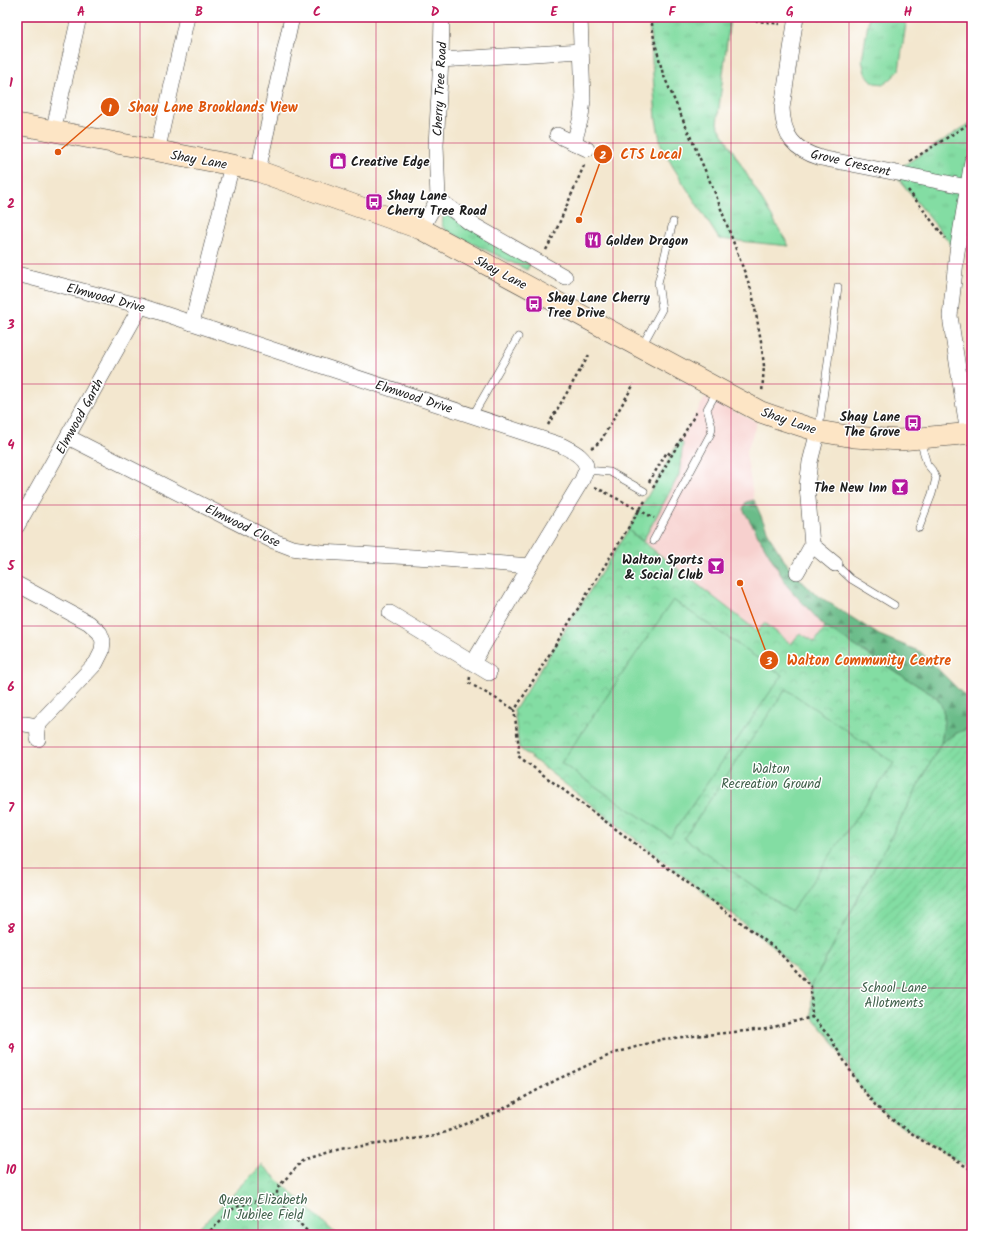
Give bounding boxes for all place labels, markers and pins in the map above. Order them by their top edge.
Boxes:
callout: Shay Lane Brooklands View [100,94,306,120]
callout: CTS Local [593,141,690,167]
shop icon: Creative Edge [328,151,348,171]
place label: Creative Edge [351,152,430,173]
place label: Shay Lane Cherry Tree Road [387,186,488,222]
bus stop icon: Shay Lane Cherry Tree Road [364,192,384,212]
restaurant icon: Golden Dragon [583,230,603,250]
place label: Golden Dragon [606,231,688,252]
place label: Shay Lane Cherry Tree Drive [547,288,650,324]
bus stop icon: Shay Lane Cherry Tree Drive [524,294,544,314]
place label: Shay Lane The Grove [840,407,901,443]
bus stop icon: Shay Lane The Grove [903,413,923,433]
bar icon: The New Inn [890,477,910,497]
place label: The New Inn [814,478,887,499]
place label: Walton Sports & Social Club [622,550,704,586]
bar icon: Walton Sports & Social Club [706,556,726,576]
callout: Walton Community Centre [759,647,960,673]

